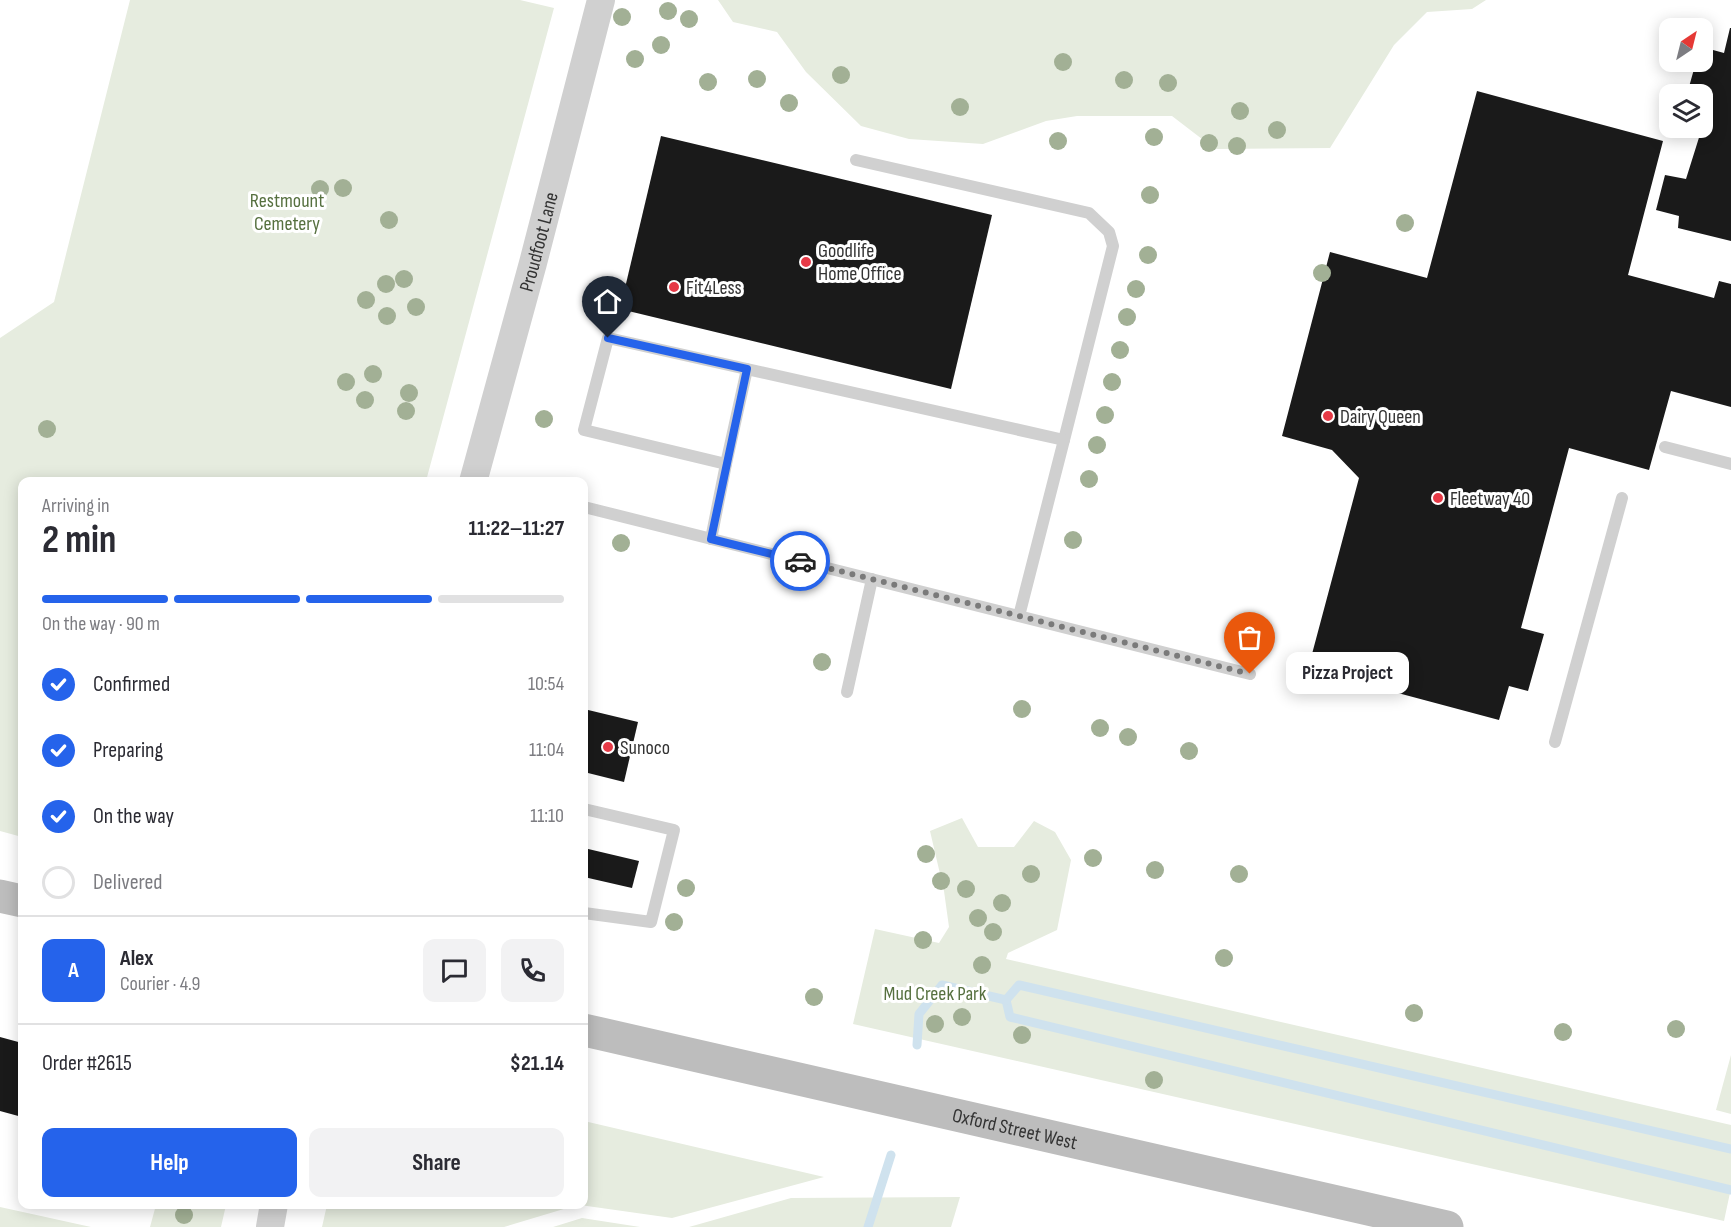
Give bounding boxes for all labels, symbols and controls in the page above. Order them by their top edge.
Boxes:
north arrow [1659,18,1713,72]
map controls [1659,18,1713,138]
button: layers [1659,84,1713,138]
park label: Restmount Cemetery [250,189,324,236]
street label: Proudfoot Lane [515,190,564,294]
place label: Goodlife Home Office [818,239,902,286]
marker: Goodlife Home Office [799,255,813,269]
pin [582,276,633,338]
place label: Fit4Less [686,276,742,300]
marker: Fit4Less [667,280,681,294]
icon: home [591,285,624,318]
place label: Dairy Queen [1340,405,1421,429]
marker: Dairy Queen [1321,409,1335,423]
place label: Fleetway 40 [1450,487,1530,511]
marker: Fleetway 40 [1431,491,1445,505]
text: Arriving in [42,494,110,518]
text: 11:22–11:27 [468,515,564,542]
text: 2 min [42,517,116,564]
courier [770,531,830,591]
icon: car [784,545,817,578]
text: On the way · 90 m [42,612,160,636]
pin [1224,612,1275,674]
icon: bag [1233,621,1266,654]
callout: Pizza Project [1286,653,1409,695]
text: Pizza Project [1302,661,1393,685]
icon: check [42,668,75,701]
text: Confirmed [93,671,170,698]
text: 10:54 [528,672,564,696]
icon: check [42,734,75,767]
place label: Sunoco [620,736,670,760]
text: Preparing [93,737,163,764]
text: 11:04 [529,738,564,762]
marker: Sunoco [601,740,615,754]
icon: check [42,800,75,833]
text: On the way [93,803,174,830]
text: 11:10 [530,804,564,828]
text: Delivered [93,869,162,896]
button: chat [423,939,486,1002]
button: phone [501,939,564,1002]
text: Alex [120,945,153,972]
text: A [68,957,79,984]
text: Courier · 4.9 [120,972,200,996]
park label: Mud Creek Park [884,982,987,1006]
text: Order #2615 [42,1050,132,1077]
text: $21.14 [510,1050,564,1077]
street label: Oxford Street West [950,1103,1079,1155]
button: Help [42,1128,297,1197]
button: Share [309,1128,564,1197]

